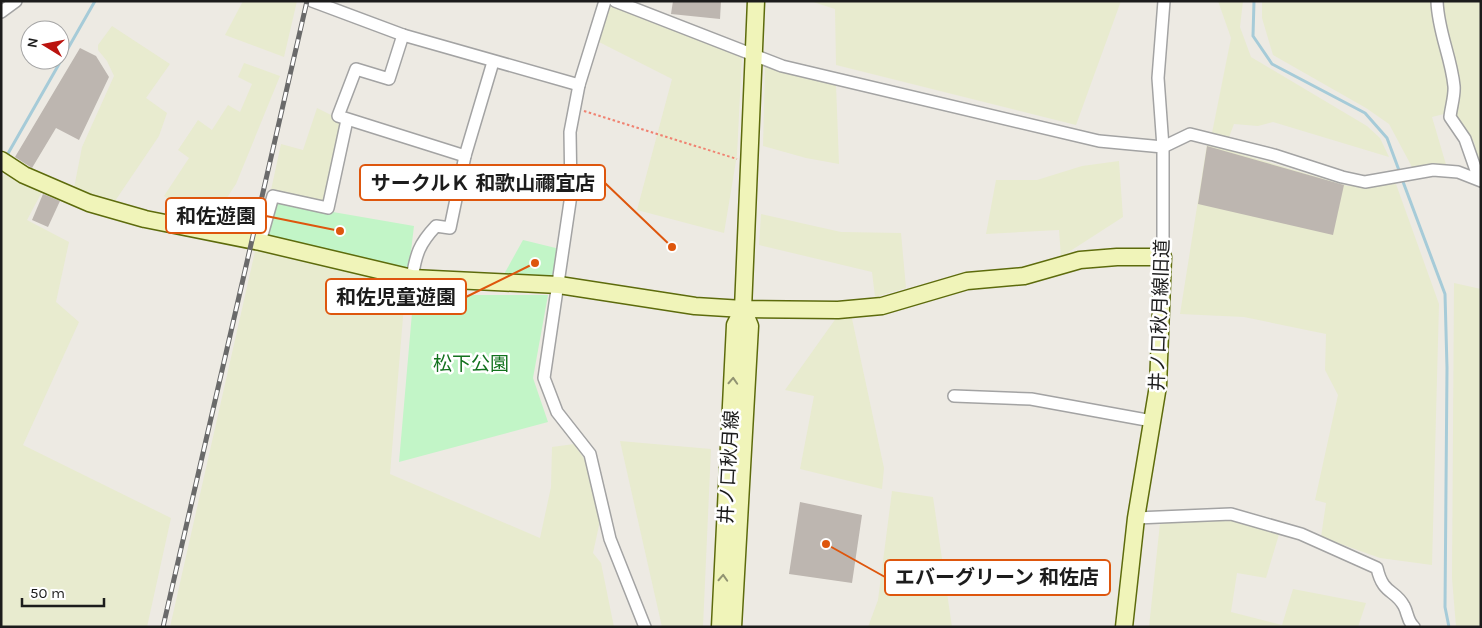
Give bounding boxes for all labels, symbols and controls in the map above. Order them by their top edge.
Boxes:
north arrow [20,20,70,70]
text: N [23,36,42,49]
callout: サークルＫ 和歌山禰宜店 [360,165,605,200]
text: サークルＫ 和歌山禰宜店 [371,172,595,195]
callout: 和佐遊園 [166,198,266,233]
text: 和佐遊園 [176,205,256,228]
street label: 井ノ口秋月線旧道 [1146,239,1174,391]
callout: 和佐児童遊園 [326,279,466,314]
text: 和佐児童遊園 [336,286,456,309]
park label: 松下公園 [433,353,509,375]
one-way arrow [727,377,738,385]
street label: 井ノ口秋月線 [715,410,743,525]
callout: エバーグリーン 和佐店 [885,560,1110,595]
text: エバーグリーン 和佐店 [895,566,1099,589]
one-way arrow [717,574,728,582]
scale bar [22,576,105,608]
text: 50 m [30,584,65,602]

